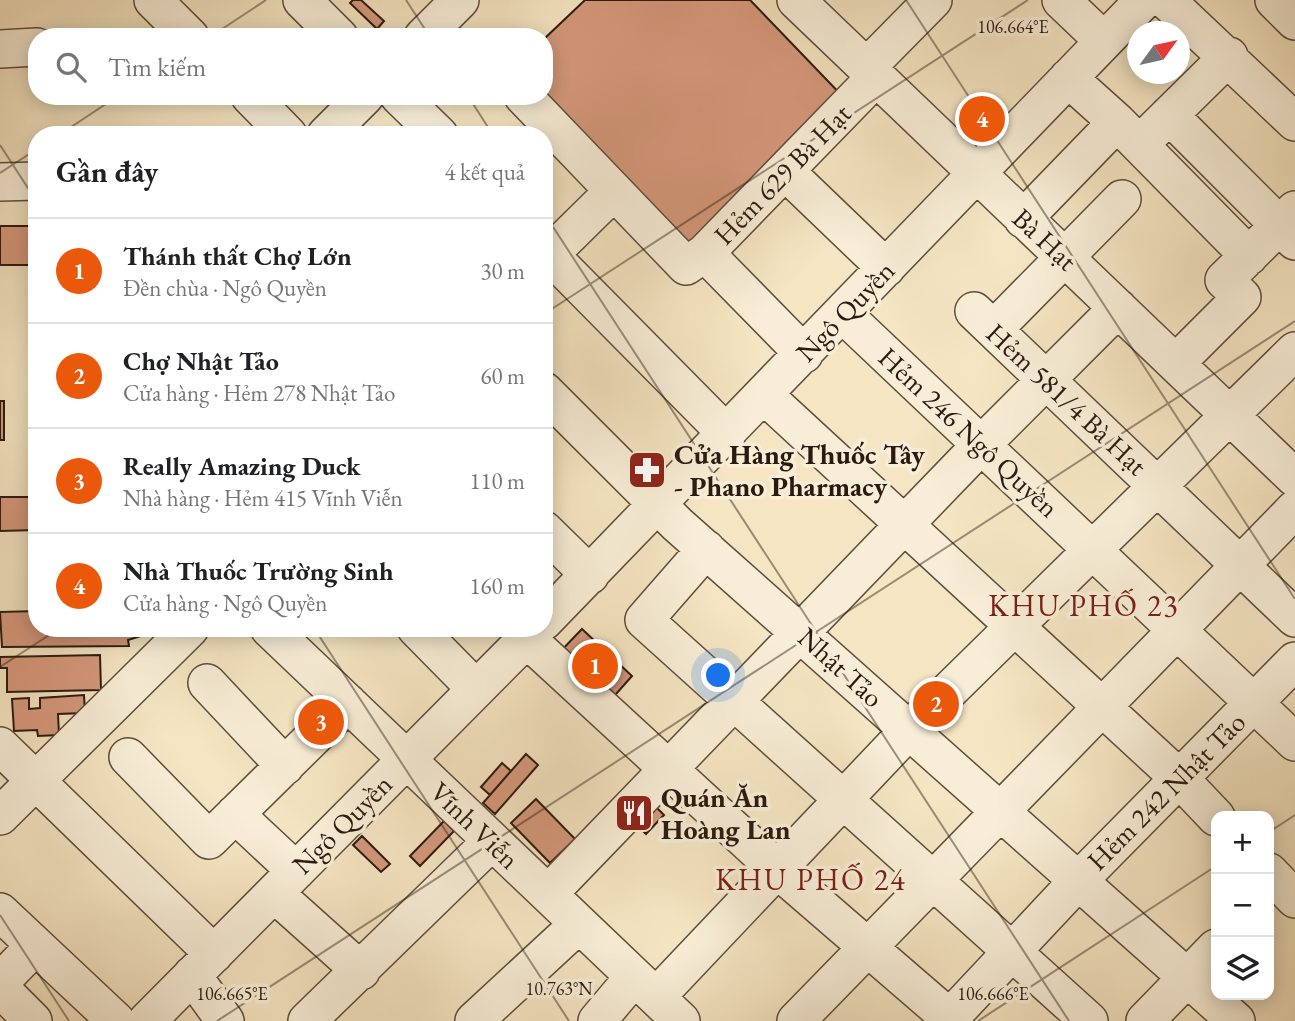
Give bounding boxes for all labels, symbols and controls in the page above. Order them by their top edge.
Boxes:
text: 106.664°E [977,15,1049,38]
north arrow [1127,21,1190,84]
search box [28,28,553,105]
icon: search [52,48,90,86]
text: Tìm kiếm [108,50,206,84]
pin: 4 [959,93,1005,145]
street label: Hẻm 629 Bà Hạt [706,96,859,252]
text: Gần đây [56,152,158,191]
text: 4 kết quả [444,157,525,187]
street label: Bà Hạt [1005,200,1085,278]
text: Thánh thất Chợ Lớn [123,239,352,273]
street label: Ngô Quyền [788,253,902,369]
text: 1 [73,256,85,286]
text: 30 m [480,256,525,286]
text: Đền chùa · Ngô Quyền [123,273,327,303]
street label: Hẻm 581/4 Bà Hạt [979,315,1155,483]
street label: Hẻm 246 Ngô Quyền [871,339,1067,525]
text: Chợ Nhật Tảo [123,344,279,378]
text: 2 [73,361,85,391]
text: 60 m [480,361,525,391]
text: Cửa hàng · Hẻm 278 Nhật Tảo [123,378,395,408]
place label: Cửa Hàng Thuốc Tây - Phano Pharmacy [674,436,925,504]
text: Really Amazing Duck [123,449,361,483]
pharmacy icon: Cửa Hàng Thuốc Tây - Phano Pharmacy [626,449,668,491]
text: 3 [73,466,85,496]
text: 110 m [469,466,525,496]
text: Nhà hàng · Hẻm 415 Vĩnh Viễn [123,483,403,513]
text: Nhà Thuốc Trường Sinh [123,554,394,588]
text: 4 [73,571,85,601]
text: 160 m [469,571,525,601]
district label: KHU PHỐ 23 [988,586,1180,625]
text: Cửa hàng · Ngô Quyền [123,588,327,618]
street label: Nhật Tảo [791,619,891,715]
pin: 1 [572,640,618,692]
your location [701,658,735,692]
pin: 2 [913,678,959,730]
pin: 3 [298,696,344,748]
street label: Hẻm 242 Nhật Tảo [1079,704,1253,878]
street label: Ngô Quyền [284,766,400,882]
street label: Vĩnh Viễn [423,774,527,877]
place label: Quán Ăn Hoàng Lan [661,779,791,847]
restaurant icon: Quán Ăn Hoàng Lan [613,792,655,834]
map controls [1211,811,1274,1000]
button: + [1211,811,1274,874]
district label: KHU PHỐ 24 [715,860,907,899]
button: − [1211,874,1274,937]
button: layers [1211,937,1274,1000]
text: 10.763°N [526,977,593,1000]
text: 106.665°E [196,982,268,1005]
text: 106.666°E [957,982,1029,1005]

